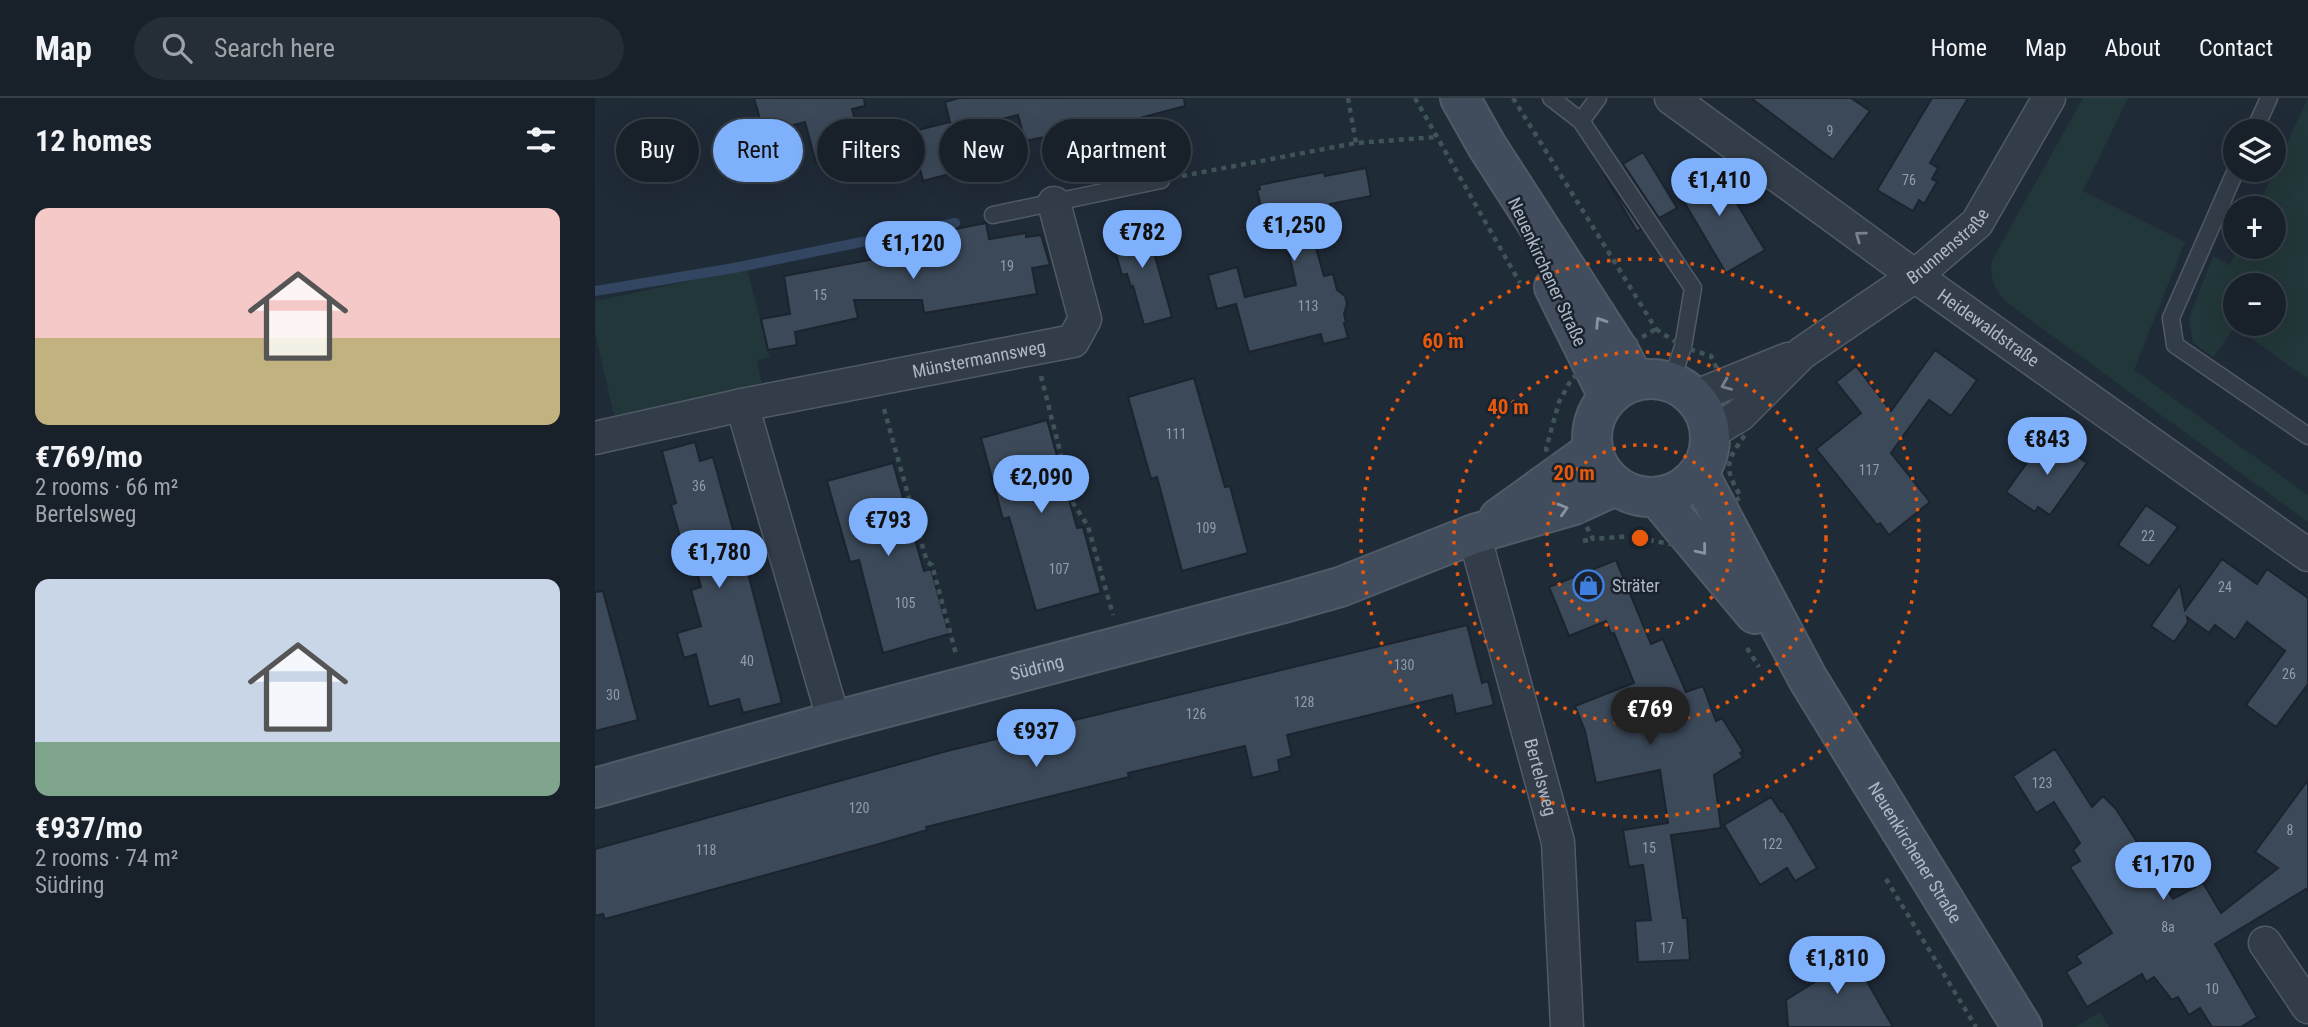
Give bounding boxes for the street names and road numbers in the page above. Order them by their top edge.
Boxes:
street label: Neuenkirchener Straße [1504,194,1591,349]
street label: Brunnenstraße [1903,205,1993,288]
street label: Heidewaldstraße [1934,284,2044,371]
street label: Münstermannsweg [910,336,1047,382]
street label: Südring [1008,650,1066,684]
street label: Bertelsweg [1520,736,1561,818]
street label: Neuenkirchener Straße [1864,778,1966,927]

